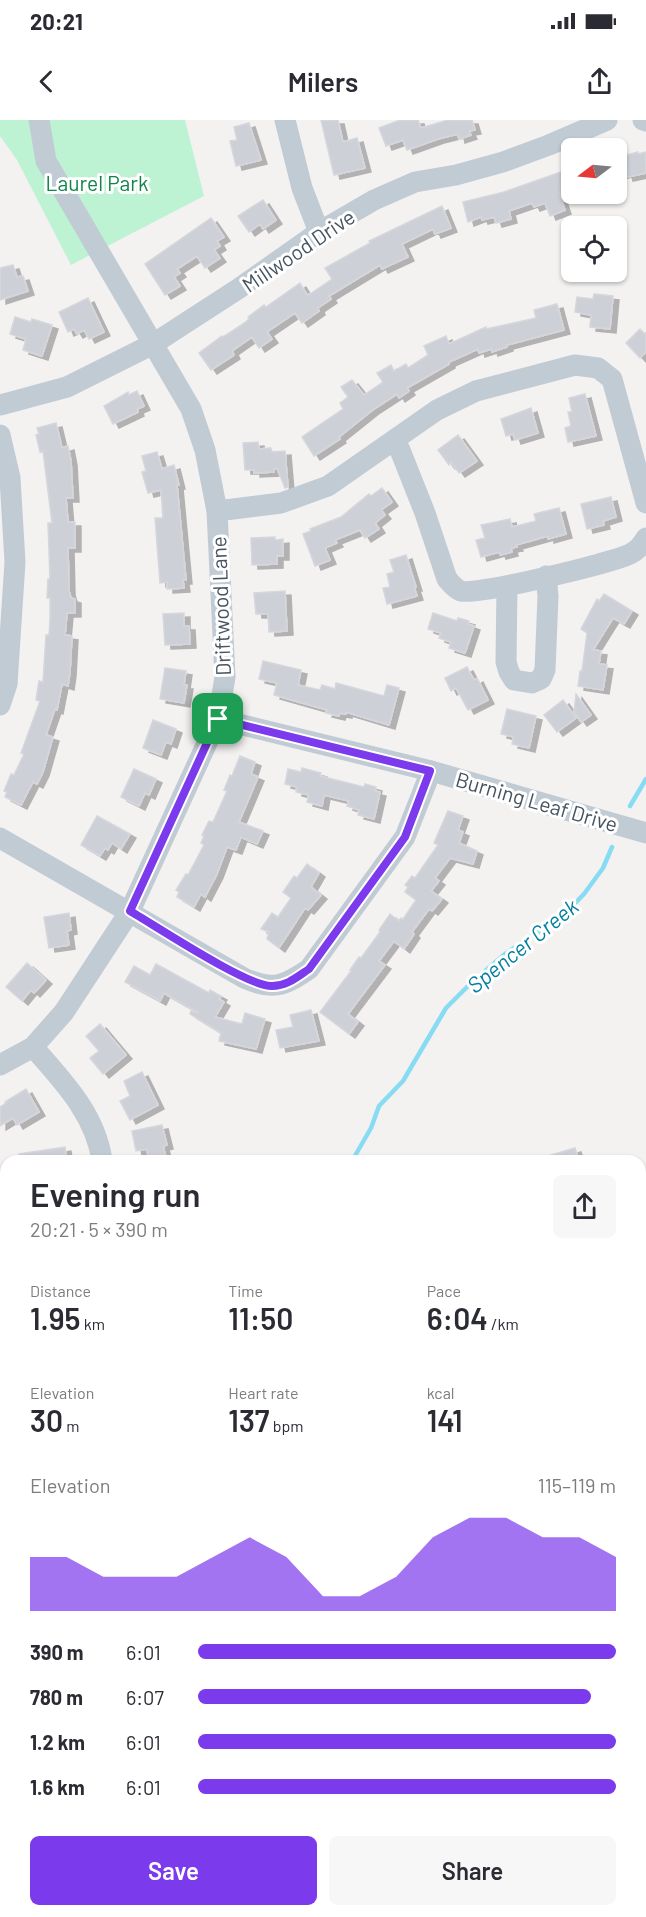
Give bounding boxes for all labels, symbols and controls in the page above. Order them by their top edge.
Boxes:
text: 20:21 [30,8,83,34]
icon: back [30,65,63,98]
text: Milers [288,65,358,97]
icon: share [583,65,616,98]
north arrow [561,138,627,204]
map controls [561,138,627,282]
park label: Laurel Park [46,170,148,195]
street label: Millwood Drive [237,203,359,297]
button: locate [561,216,627,282]
street label: Driftwood Lane [205,536,235,676]
pin [192,693,243,744]
icon: arrive [201,702,234,735]
street label: Burning Leaf Drive [453,766,621,836]
water label: Spencer Creek [461,892,583,998]
text: Evening run [30,1174,200,1214]
button: share [553,1175,616,1238]
text: 20:21 · 5 × 390 m [30,1217,168,1241]
text: Distance [30,1281,91,1300]
text: Time [228,1281,263,1300]
text: Pace [427,1281,461,1300]
text: 1.95 [30,1300,81,1336]
text: 11:50 [228,1300,293,1336]
text: 6:04 [427,1300,488,1336]
text: km [81,1314,105,1333]
text: /km [488,1314,519,1333]
text: Elevation [30,1383,94,1402]
text: Heart rate [228,1383,299,1402]
text: kcal [427,1383,455,1402]
text: 30 [30,1402,63,1438]
text: 137 [228,1402,270,1438]
text: 141 [427,1402,463,1438]
text: m [63,1416,79,1435]
text: bpm [270,1416,304,1435]
text: Elevation [30,1473,111,1497]
text: 115–119 m [538,1473,616,1497]
text: 390 m [30,1640,84,1664]
text: 6:01 [126,1640,161,1664]
text: 780 m [30,1685,83,1709]
text: 6:07 [126,1685,164,1709]
text: 1.2 km [30,1730,85,1754]
text: 6:01 [126,1730,161,1754]
text: 1.6 km [30,1775,85,1799]
text: 6:01 [126,1775,161,1799]
button: Save [30,1836,317,1905]
button: Share [329,1836,616,1905]

